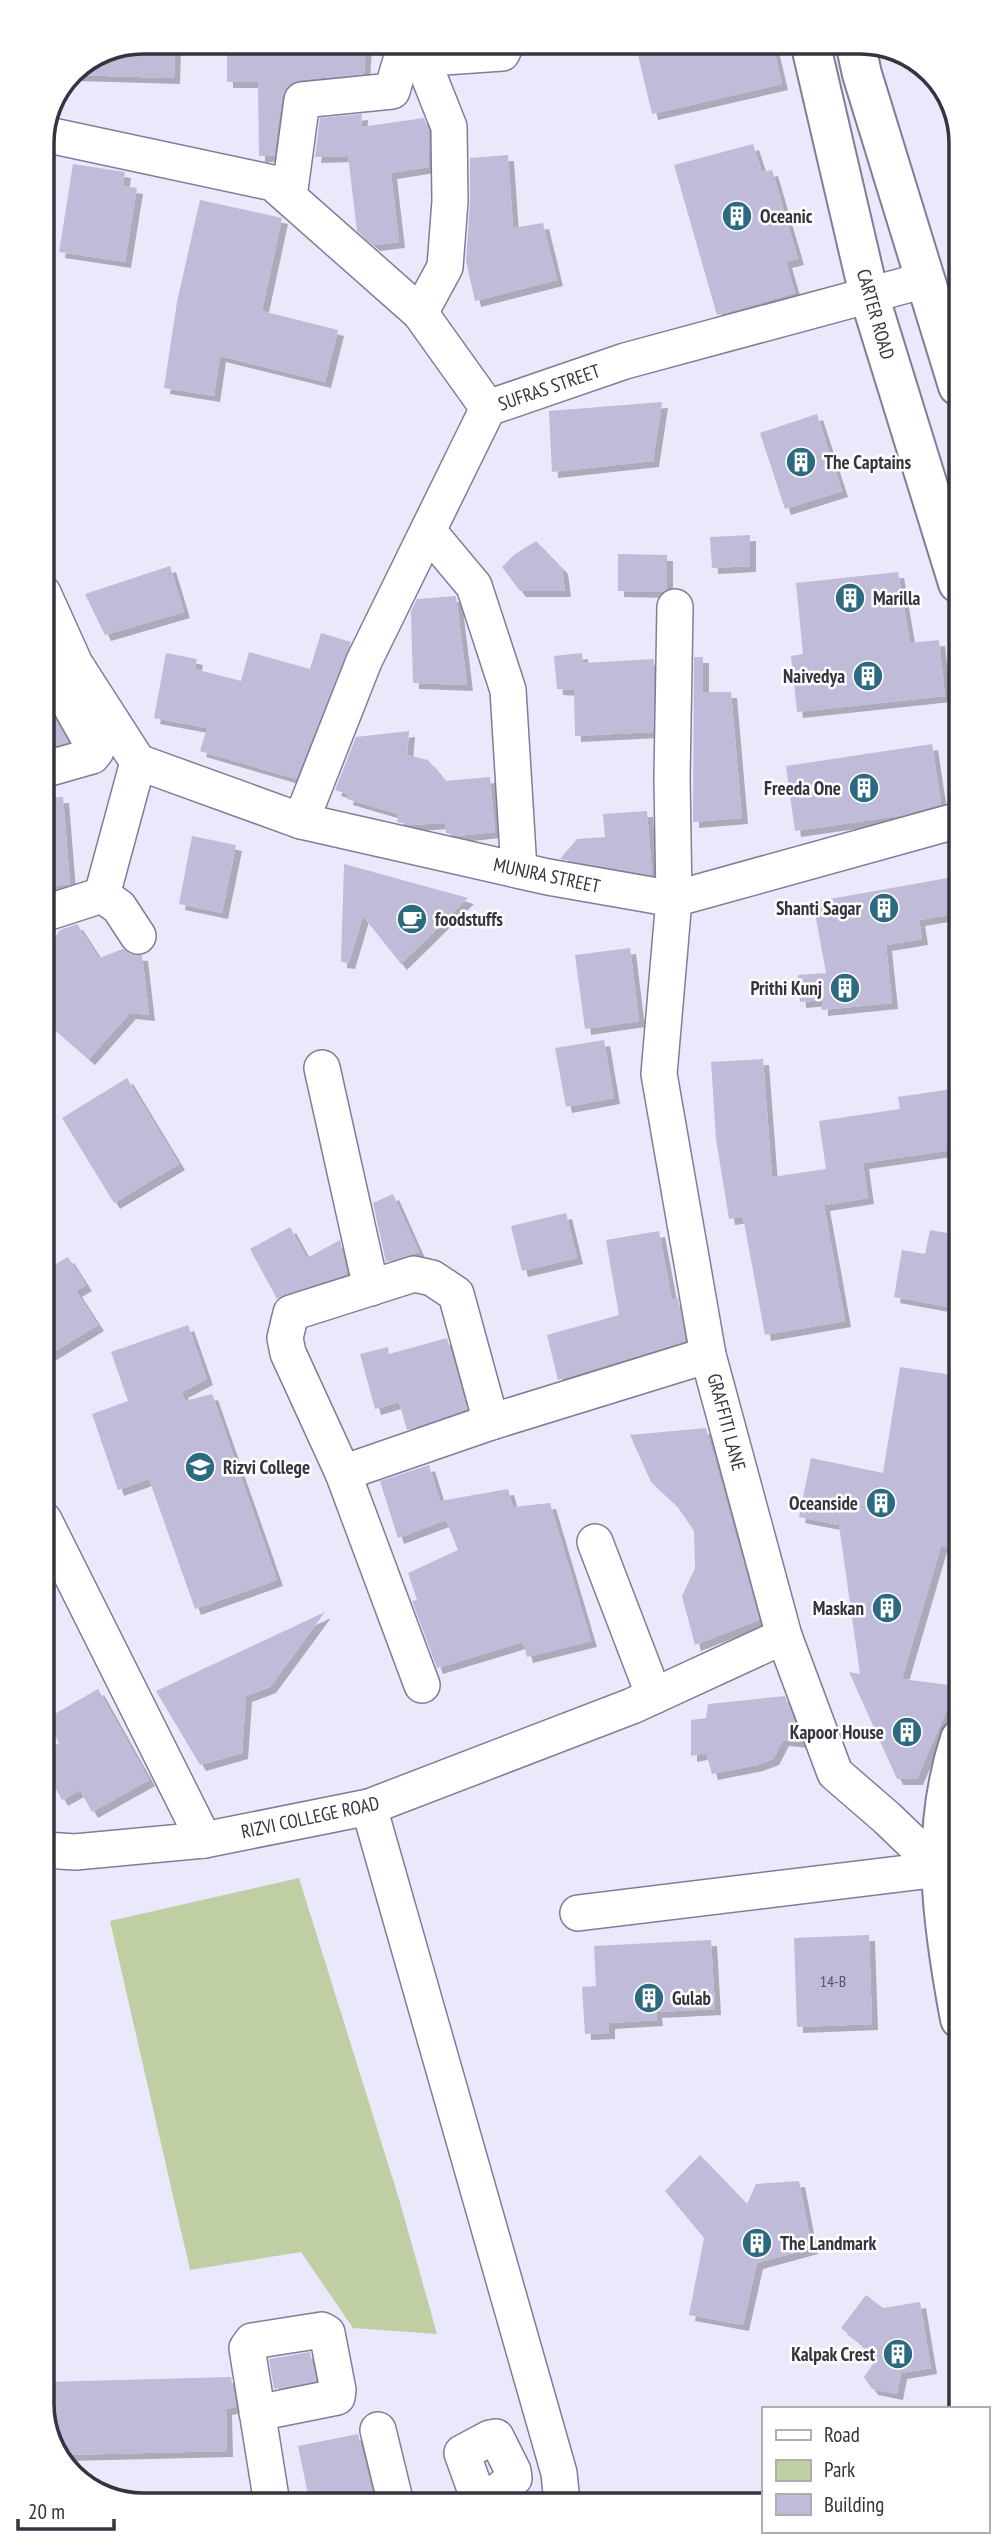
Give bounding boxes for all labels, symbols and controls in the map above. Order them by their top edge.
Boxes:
building icon: Oceanic [720,199,754,233]
place label: Oceanic [760,204,813,228]
street label: CARTER ROAD [852,266,900,362]
street label: SUFRAS STREET [495,358,604,416]
building icon: The Captains [784,445,818,479]
place label: The Captains [824,450,911,474]
building icon: Marilla [833,581,867,615]
place label: Marilla [873,586,921,610]
building icon: Naivedya [851,659,885,693]
place label: Naivedya [783,664,845,688]
building icon: Freeda One [847,771,881,805]
place label: Freeda One [764,776,841,800]
street label: MUNJRA STREET [491,852,603,898]
building icon: Shanti Sagar [867,891,901,925]
place label: Shanti Sagar [776,896,861,920]
cafe icon: foodstuffs [395,902,429,936]
place label: foodstuffs [435,907,503,931]
building icon: Prithi Kunj [828,971,862,1005]
place label: Prithi Kunj [750,976,822,1000]
street label: GRAFFITI LANE [703,1371,751,1473]
school or university icon: Rizvi College [183,1450,217,1484]
place label: Rizvi College [223,1455,310,1479]
building icon: Oceanside [864,1486,898,1520]
place label: Oceanside [789,1491,858,1515]
building icon: Maskan [870,1591,904,1625]
place label: Maskan [813,1596,864,1620]
building icon: Kapoor House [890,1715,924,1749]
place label: Kapoor House [790,1720,884,1744]
street label: RIZVI COLLEGE ROAD [239,1791,381,1843]
house number: 14-B [820,1971,846,1991]
building icon: Gulab [632,1981,666,2015]
place label: Gulab [672,1986,711,2010]
building icon: The Landmark [740,2226,774,2260]
place label: The Landmark [780,2231,876,2255]
building icon: Kalpak Crest [881,2337,915,2371]
place label: Kalpak Crest [791,2342,875,2366]
legend [762,2407,989,2533]
text: Road [824,2421,860,2448]
text: Park [824,2456,855,2483]
scale bar [18,2488,114,2532]
text: Building [824,2491,884,2518]
text: 20 m [28,2498,65,2525]

